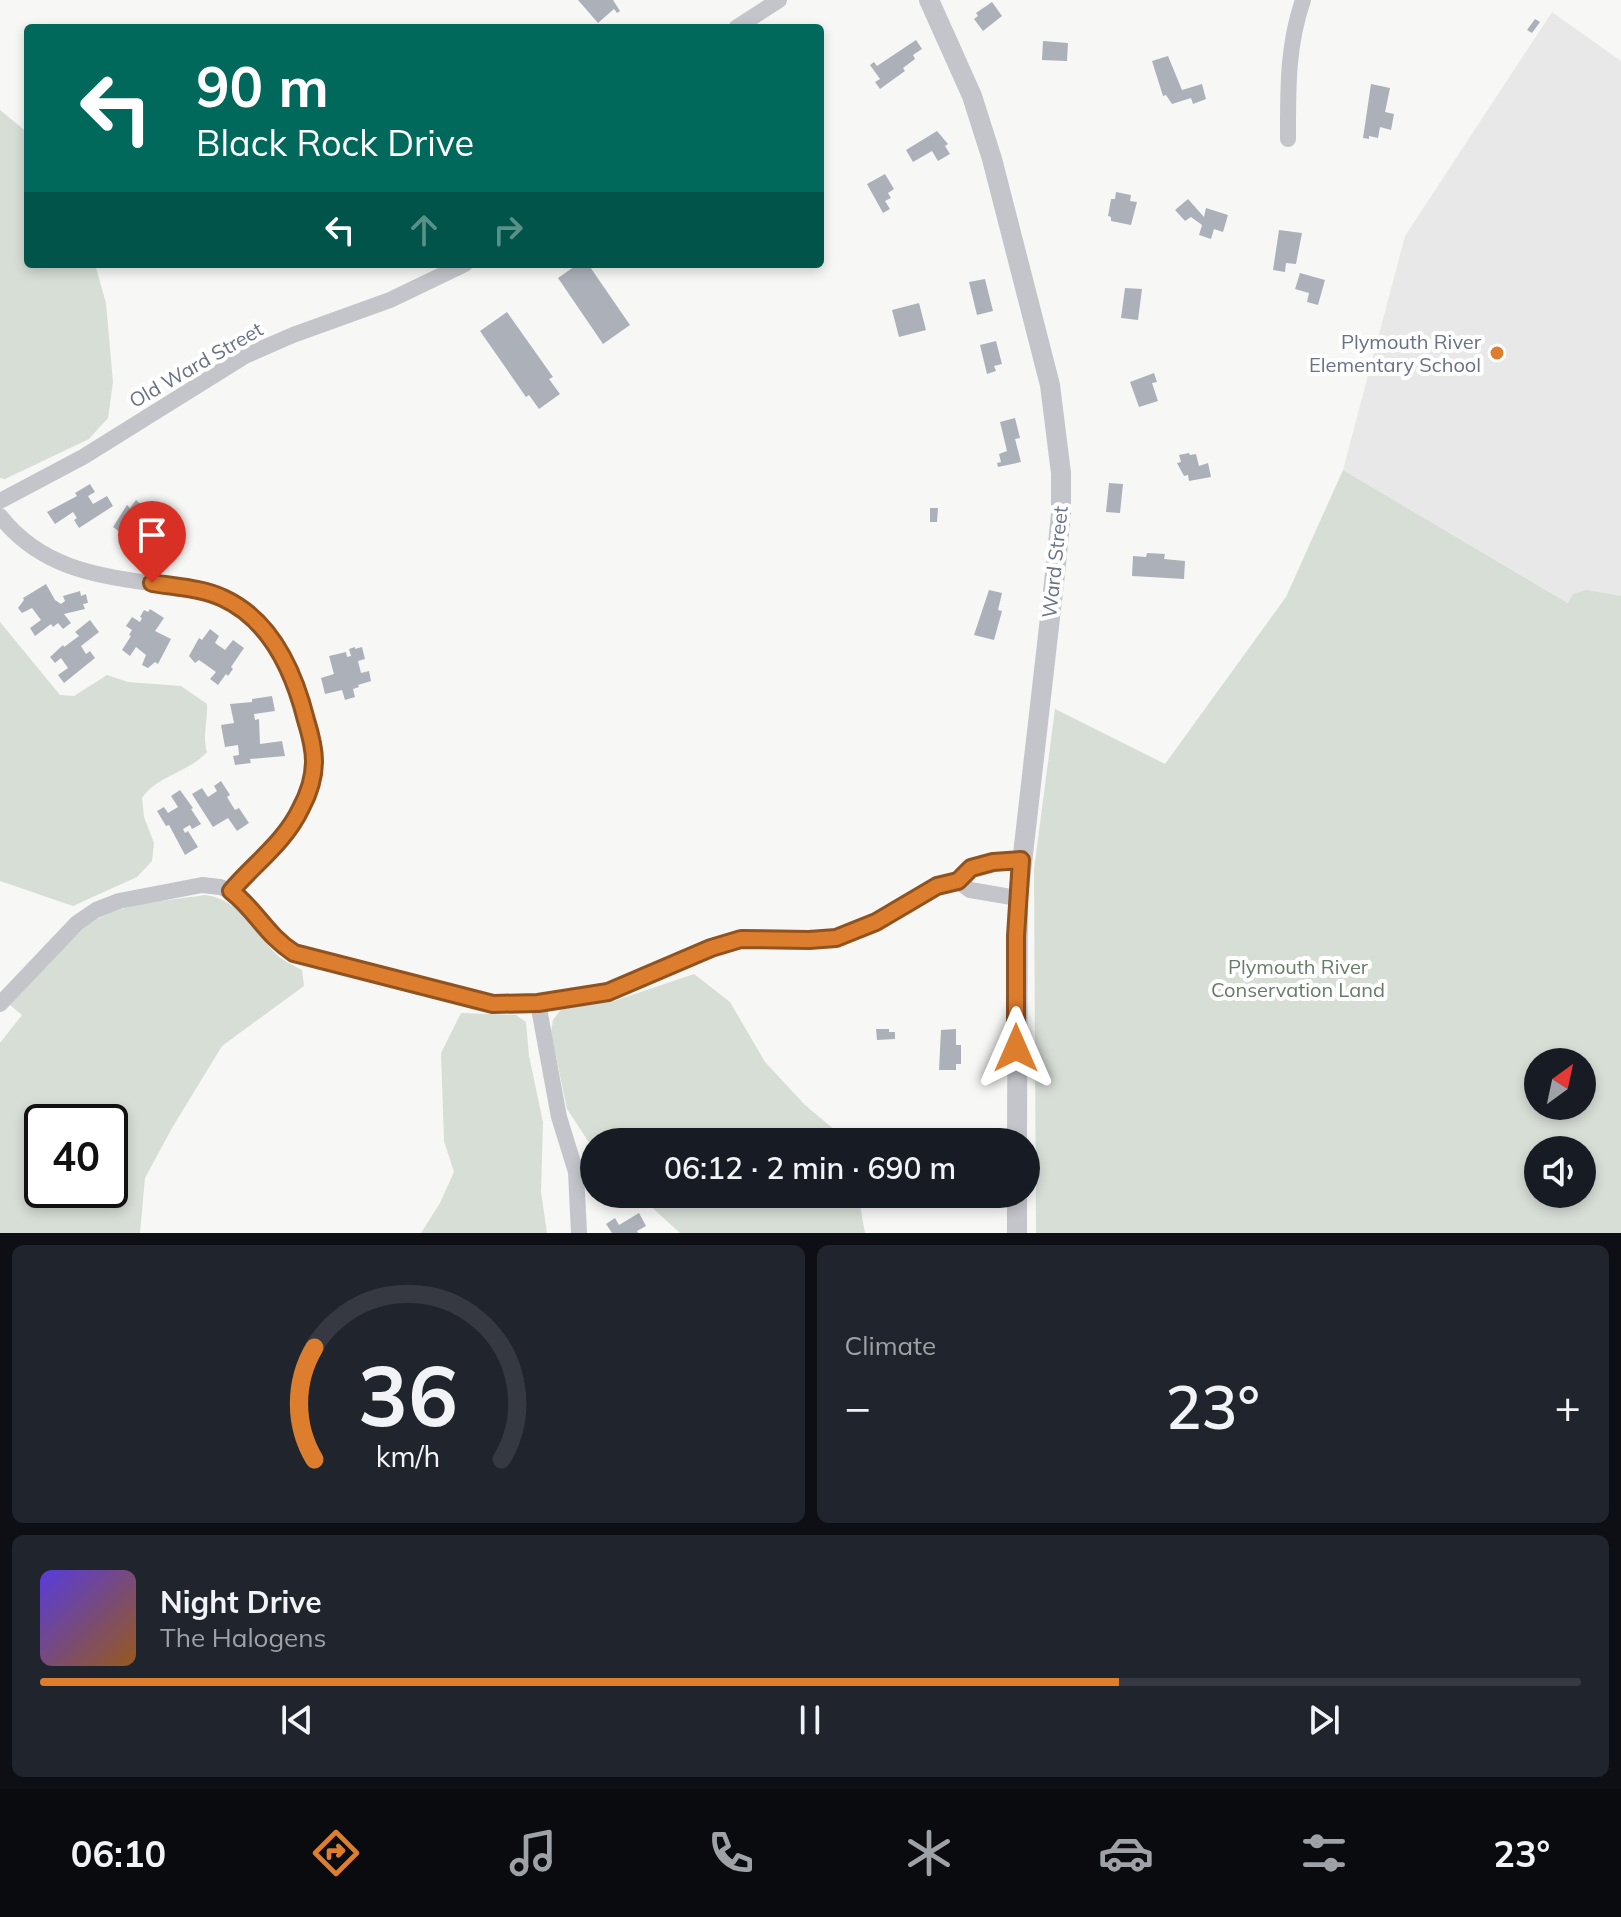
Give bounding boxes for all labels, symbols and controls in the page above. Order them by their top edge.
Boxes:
text: 90 m [196,51,329,121]
icon: left [64,56,168,160]
text: Black Rock Drive [196,120,474,165]
icon: left [318,208,362,252]
icon: ahead [402,208,446,252]
icon: right [486,208,530,252]
street label: Old Ward Street [124,316,267,413]
place label: Plymouth River Elementary School [1309,329,1482,377]
marker: Plymouth River Elementary School [1488,344,1506,362]
pin [118,501,186,583]
street label: Ward Street [1036,505,1073,619]
icon: arrive [130,513,174,557]
park label: Plymouth River Conservation Land [1211,954,1385,1002]
position arrow [974,1006,1058,1090]
north arrow [1524,1048,1596,1120]
map controls [1524,1048,1596,1208]
speed limit sign: 40 [24,1104,128,1208]
button: sound [1524,1136,1596,1208]
text: 06:12 · 2 min · 690 m [664,1149,956,1187]
text: Climate [845,1329,936,1362]
text: 36 [358,1342,458,1447]
text: 23° [1166,1369,1260,1444]
text: − [845,1379,871,1434]
text: + [1555,1379,1581,1434]
text: km/h [376,1438,441,1474]
text: Night Drive [160,1583,322,1621]
text: The Halogens [160,1621,326,1654]
icon: previous [275,1698,319,1742]
icon: pause [788,1698,832,1742]
icon: next [1302,1698,1346,1742]
icon: directions [308,1825,364,1881]
icon: music [505,1825,561,1881]
icon: phone [703,1825,759,1881]
icon: climate [901,1825,957,1881]
icon: car [1098,1825,1154,1881]
icon: filters [1296,1825,1352,1881]
text: 06:10 [71,1831,166,1876]
text: 23° [1493,1831,1550,1876]

